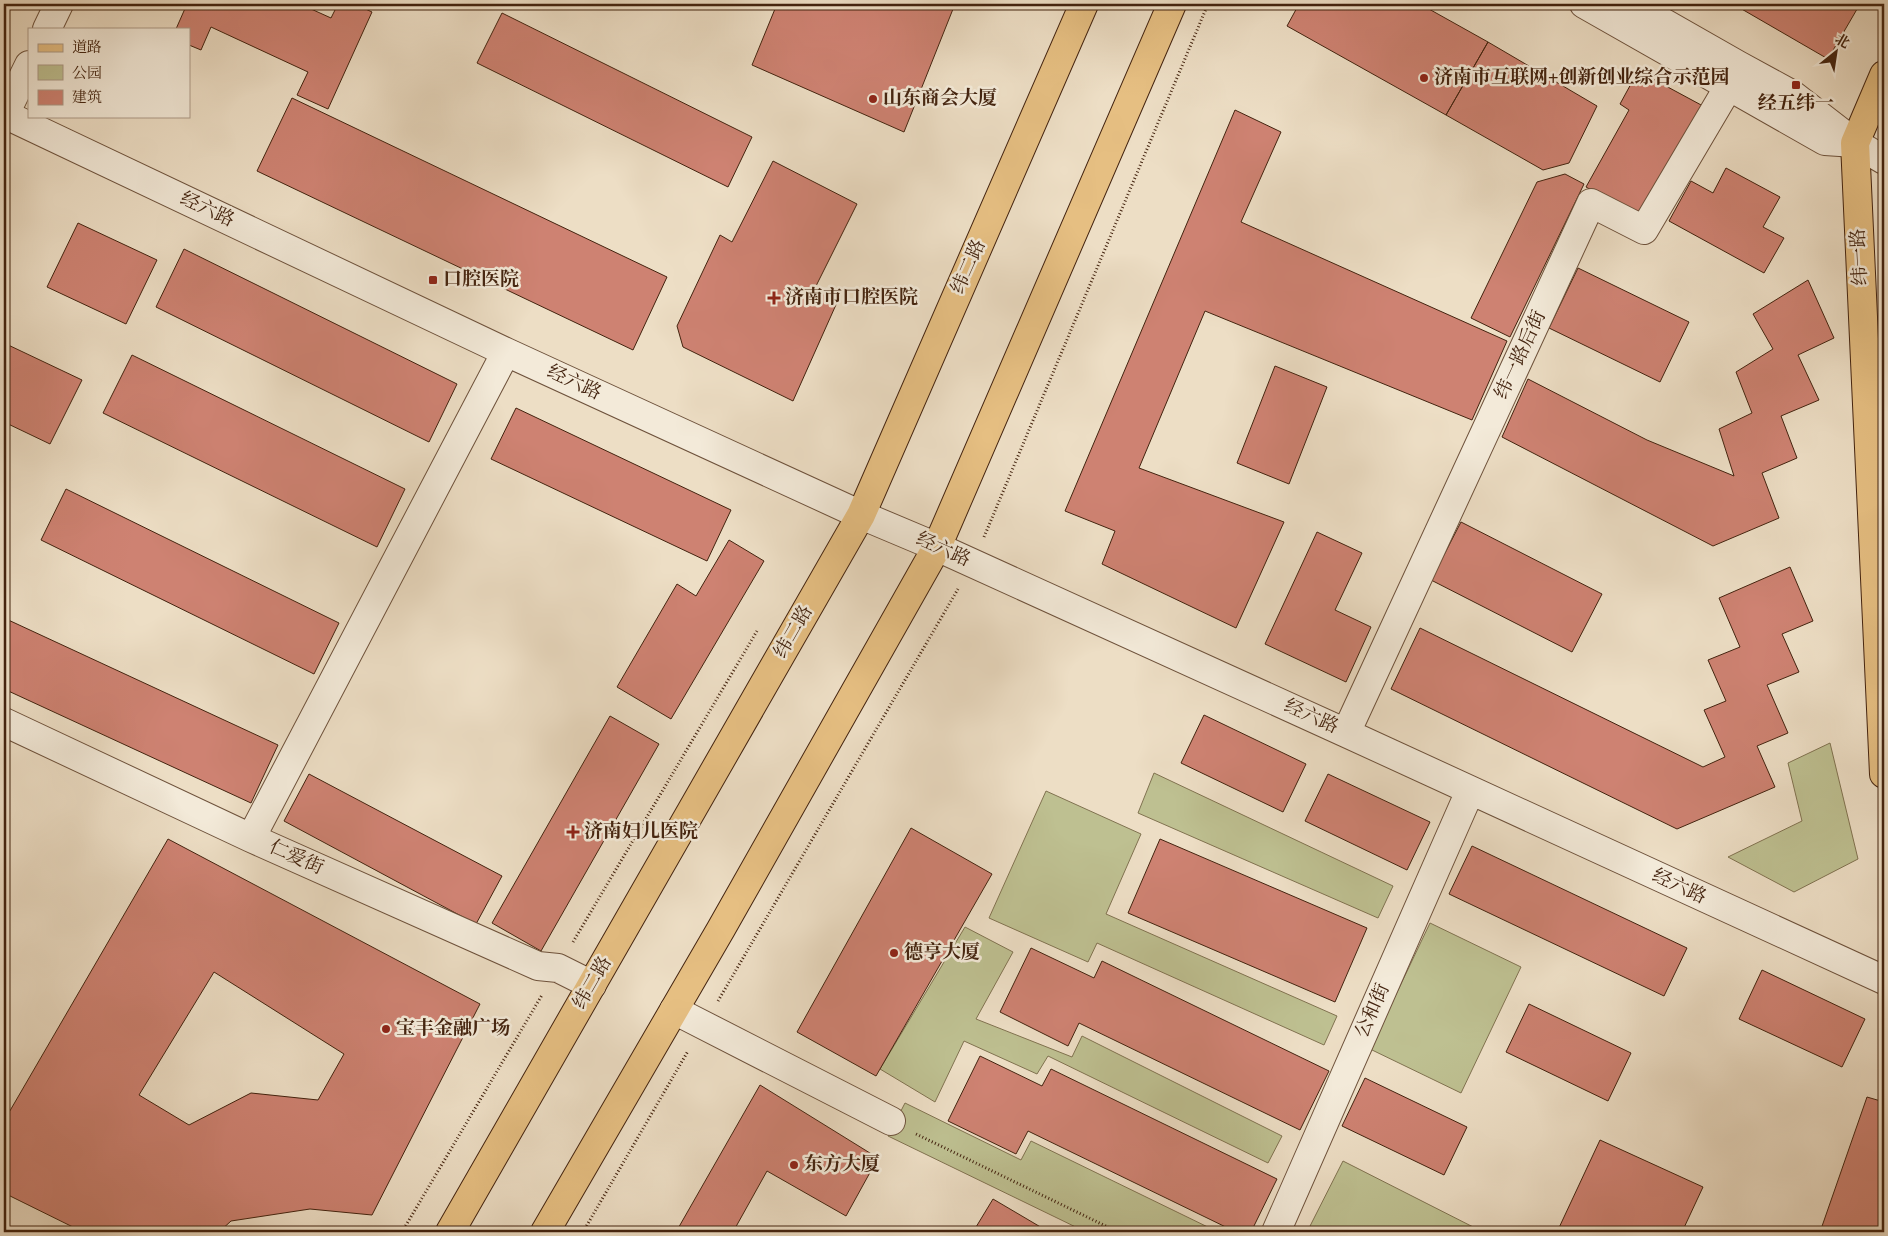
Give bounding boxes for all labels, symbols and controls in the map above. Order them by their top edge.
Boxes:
legend [28,28,190,118]
north arrow [1810,28,1860,78]
text: 北 [1831,30,1853,54]
text: 道路 [72,38,102,59]
text: 公园 [72,64,102,85]
place label: 济南市互联网+创新创业综合示范园 [1434,65,1729,91]
marker: 济南市互联网+创新创业综合示范园 [1418,72,1430,84]
marker: 经五纬一 [1790,79,1802,91]
place label: 山东商会大厦 [883,86,997,112]
text: 建筑 [72,88,102,109]
place label: 经五纬一 [1758,91,1834,117]
marker: 山东商会大厦 [867,93,879,105]
street label: 经六路 [176,186,238,234]
street label: 纬一路 [1846,228,1874,286]
street label: 纬二路 [946,236,992,298]
place label: 口腔医院 [443,267,519,293]
marker: 口腔医院 [427,274,439,286]
place label: 济南市口腔医院 [785,285,918,311]
marker: 济南市口腔医院 [767,291,781,305]
street label: 纬一路后街 [1489,306,1553,404]
street label: 经六路 [543,359,605,407]
street label: 经六路 [912,527,974,573]
street label: 纬二路 [768,601,820,663]
street label: 经六路 [1280,694,1342,740]
place label: 济南妇儿医院 [584,819,698,845]
marker: 济南妇儿医院 [566,825,580,839]
street label: 仁爱街 [265,835,327,881]
street label: 经六路 [1648,863,1710,911]
place label: 德亨大厦 [904,940,980,966]
marker: 德亨大厦 [888,947,900,959]
street label: 纬二路 [567,952,619,1014]
street label: 公和街 [1350,980,1396,1042]
place label: 宝丰金融广场 [396,1016,510,1042]
marker: 宝丰金融广场 [380,1023,392,1035]
place label: 东方大厦 [804,1152,880,1178]
marker: 东方大厦 [788,1159,800,1171]

